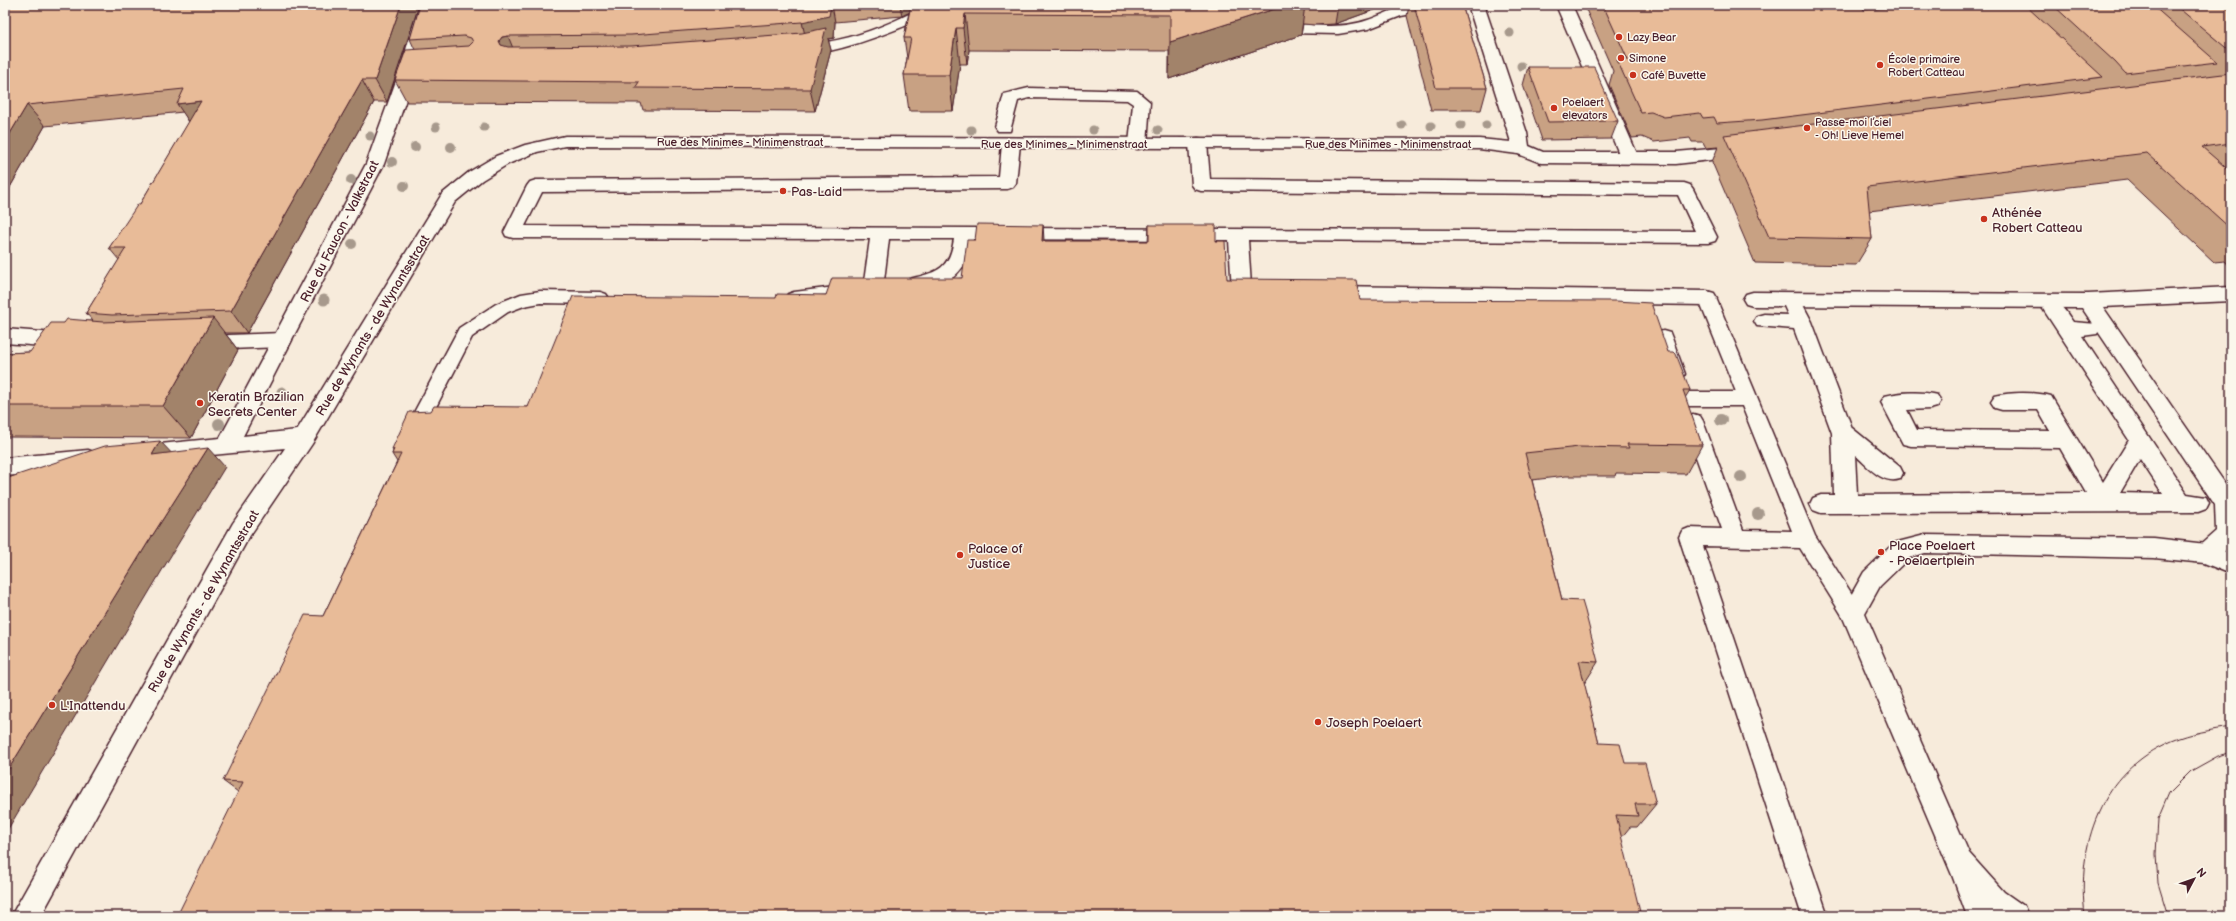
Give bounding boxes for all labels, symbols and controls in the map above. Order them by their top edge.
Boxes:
place label: Lazy Bear [1627,31,1677,44]
marker: Lazy Bear [1614,32,1624,42]
place label: Simone [1629,52,1667,65]
place label: École primaire Robert Catteau [1888,52,1965,79]
marker: Simone [1616,53,1626,63]
marker: École primaire Robert Catteau [1875,60,1885,70]
place label: Café Buvette [1641,69,1706,82]
marker: Café Buvette [1628,70,1638,80]
place label: Poelaert elevators [1562,96,1608,122]
marker: Poelaert elevators [1549,103,1559,113]
place label: Passe-moi l’ciel - Oh! Lieve Hemel [1815,116,1904,142]
marker: Passe-moi l’ciel - Oh! Lieve Hemel [1802,123,1812,133]
street label: Rue des Minimes - Minimenstraat [657,136,824,149]
street label: Rue des Minimes - Minimenstraat [981,138,1148,151]
street label: Rue des Minimes - Minimenstraat [1305,138,1472,151]
street label: Rue du Faucon - Valkstraat [297,158,383,305]
place label: Pas-Laid [791,184,842,200]
marker: Pas-Laid [778,186,788,196]
place label: Athénée Robert Catteau [1992,205,2083,236]
marker: Athénée Robert Catteau [1979,214,1989,224]
street label: Rue de Wynants - de Wynantsstraat [312,232,433,419]
place label: Keratin Brazilian Secrets Center [208,389,304,420]
marker: Keratin Brazilian Secrets Center [195,398,205,408]
street label: Rue de Wynants - de Wynantsstraat [145,507,263,696]
place label: Place Poelaert - Poelaertplein [1889,538,1975,569]
place label: Palace of Justice [968,541,1023,572]
marker: Place Poelaert - Poelaertplein [1876,547,1886,557]
marker: Palace of Justice [955,550,965,560]
place label: L'Inattendu [60,698,125,714]
marker: L'Inattendu [47,700,57,710]
place label: Joseph Poelaert [1326,715,1422,731]
marker: Joseph Poelaert [1313,717,1323,727]
north arrow [2174,859,2214,899]
text: N [2194,865,2209,880]

